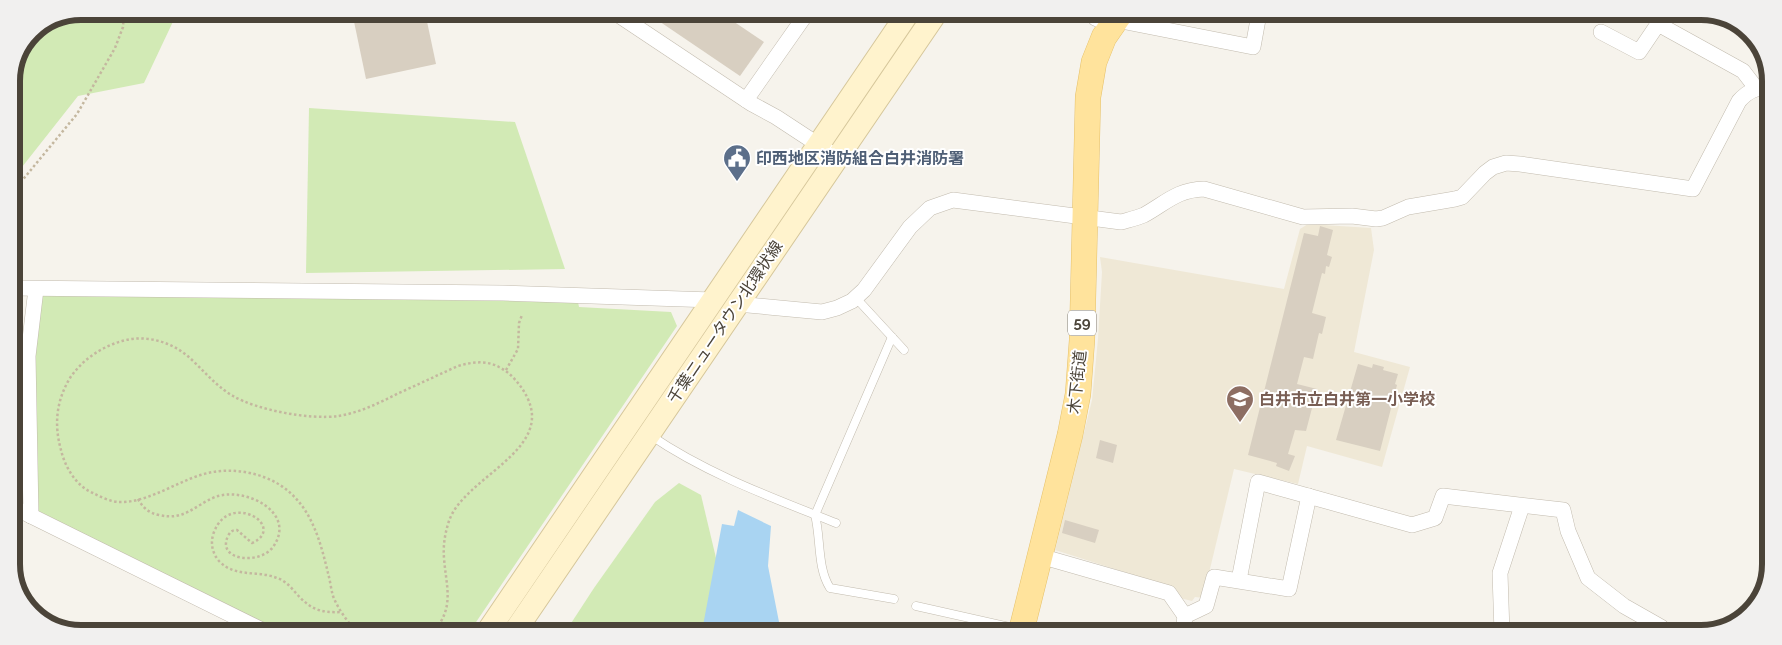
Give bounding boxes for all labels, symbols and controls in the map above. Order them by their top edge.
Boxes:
public building icon: 印西地区消防組合白井消防署 [722,143,752,182]
place label: 印西地区消防組合白井消防署 [756,149,964,168]
street label: 千葉ニュータウン北環状線 [663,237,787,407]
road number: 59 [1068,310,1096,336]
street label: 木下街道 [1064,349,1090,415]
school or university icon: 白井市立白井第一小学校 [1225,384,1255,423]
place label: 白井市立白井第一小学校 [1259,390,1435,409]

